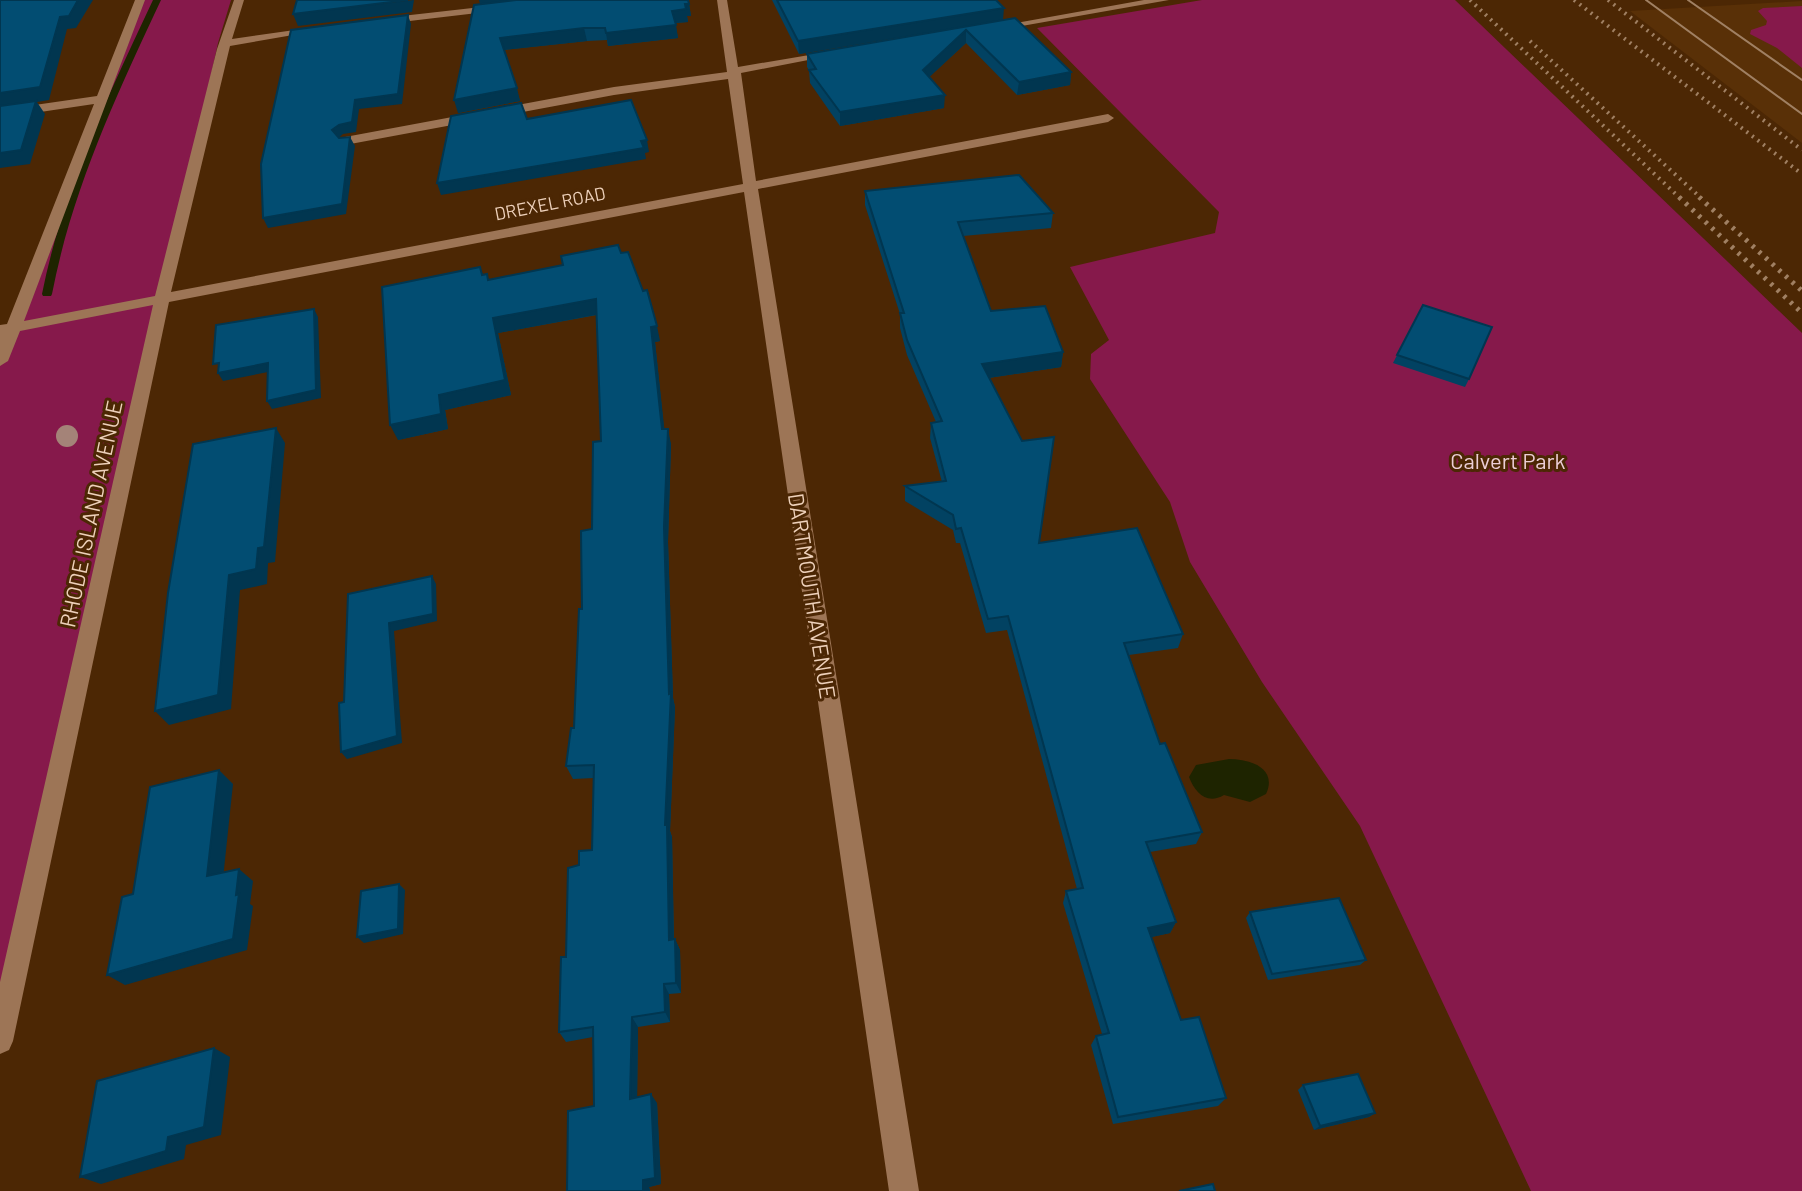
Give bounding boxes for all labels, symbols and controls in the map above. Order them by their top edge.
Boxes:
street label: DREXEL ROAD [493,181,607,225]
street label: RHODE ISLAND AVENUE [53,398,127,630]
park label: Calvert Park [1450,447,1566,473]
street label: DARTMOUTH AVENUE [784,491,842,701]

